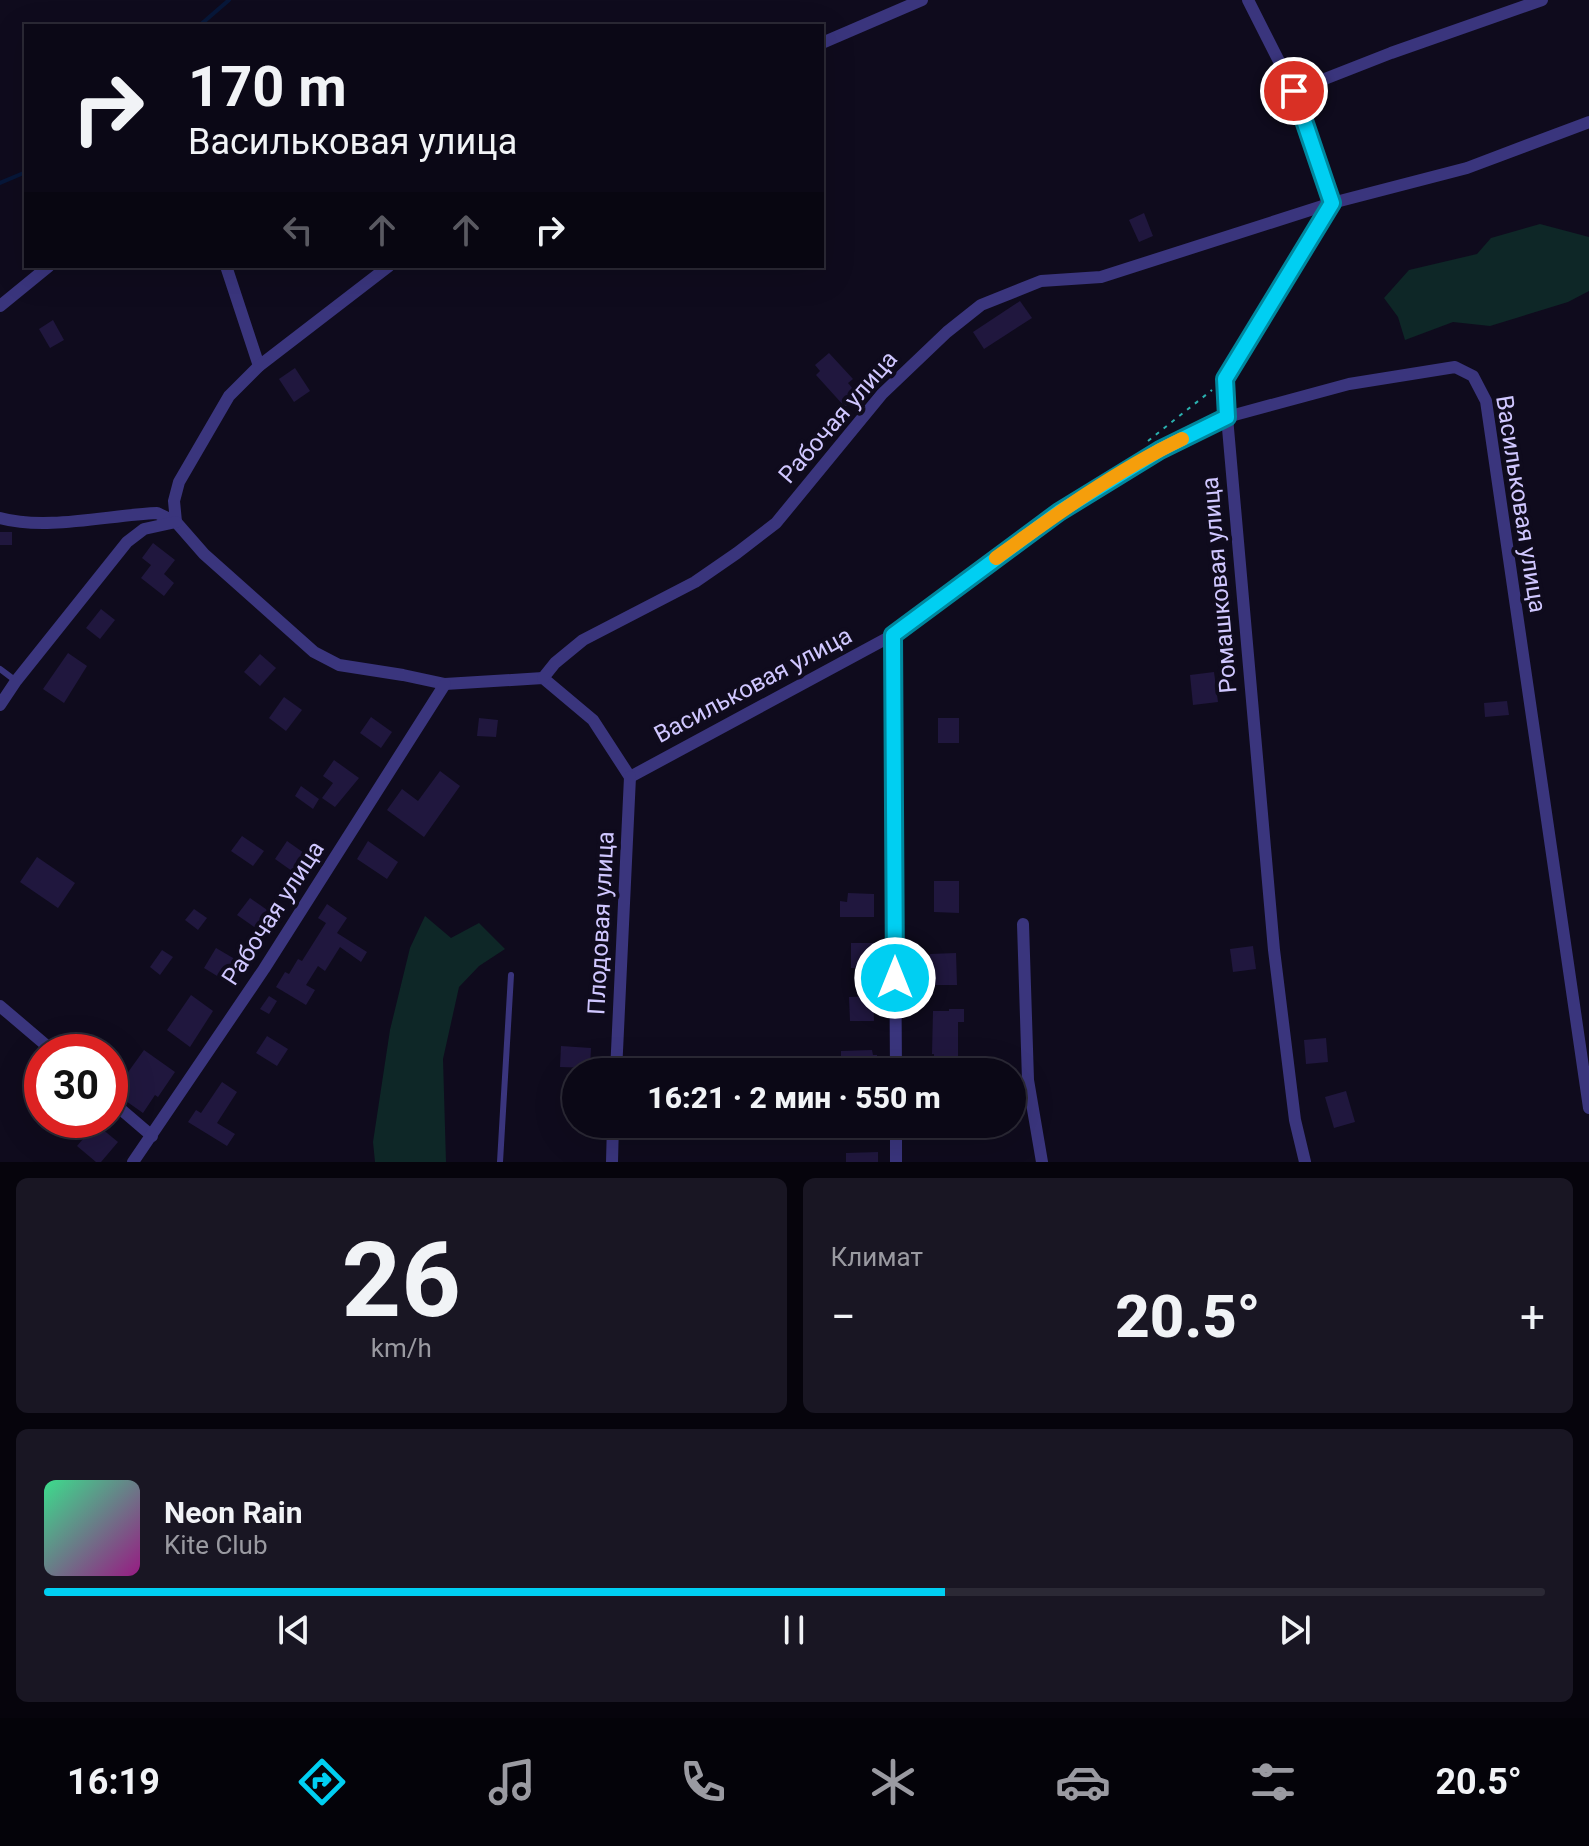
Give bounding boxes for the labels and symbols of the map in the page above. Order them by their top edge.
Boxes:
pin [1260,57,1328,125]
street label: Рабочая улица [773,345,903,489]
street label: Васильковая улица [1490,393,1552,615]
street label: Ромашковая улица [1196,476,1242,694]
street label: Васильковая улица [650,621,856,749]
street label: Плодовая улица [582,830,620,1016]
street label: Рабочая улица [216,836,330,990]
position arrow [853,936,937,1020]
speed limit sign: 30 [24,1034,128,1138]

